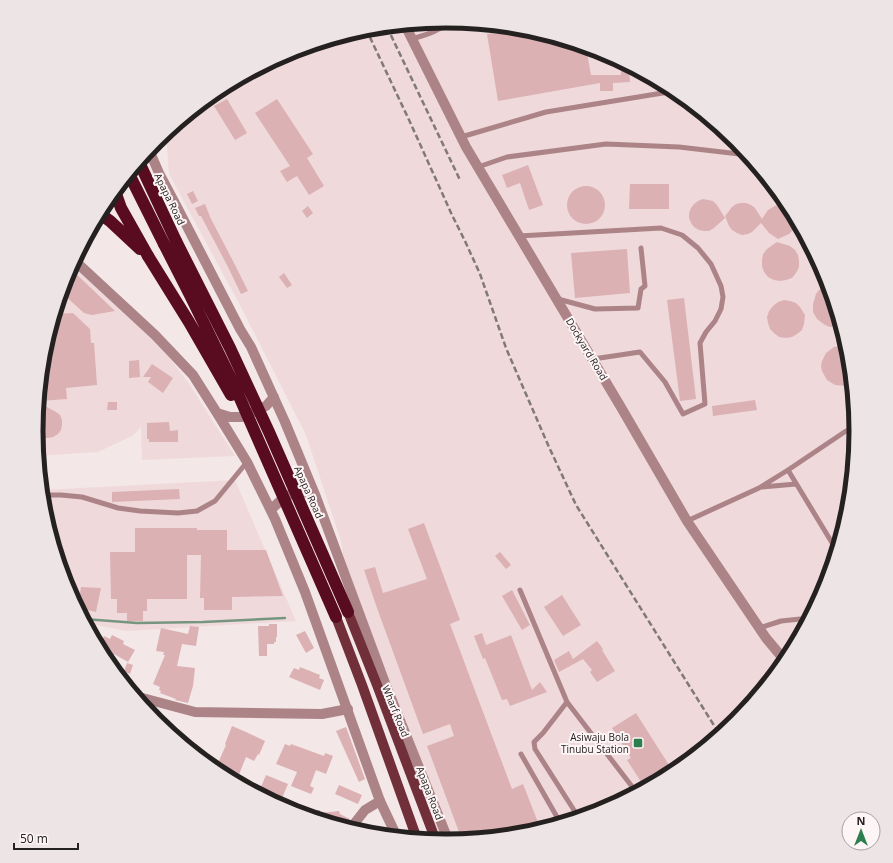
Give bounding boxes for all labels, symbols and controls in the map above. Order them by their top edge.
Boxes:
street label: Apapa Road [151,171,189,227]
street label: Dockyard Road [563,315,611,383]
street label: Apapa Road [291,464,327,520]
street label: Wharf Road [379,683,413,739]
place label: Asiwaju Bola Tinubu Station [561,730,629,756]
marker: Asiwaju Bola Tinubu Station [632,737,644,749]
street label: Apapa Road [413,764,447,822]
north arrow [841,811,881,851]
text: N [857,813,865,828]
scale bar [14,825,78,851]
text: 50 m [20,830,48,847]

